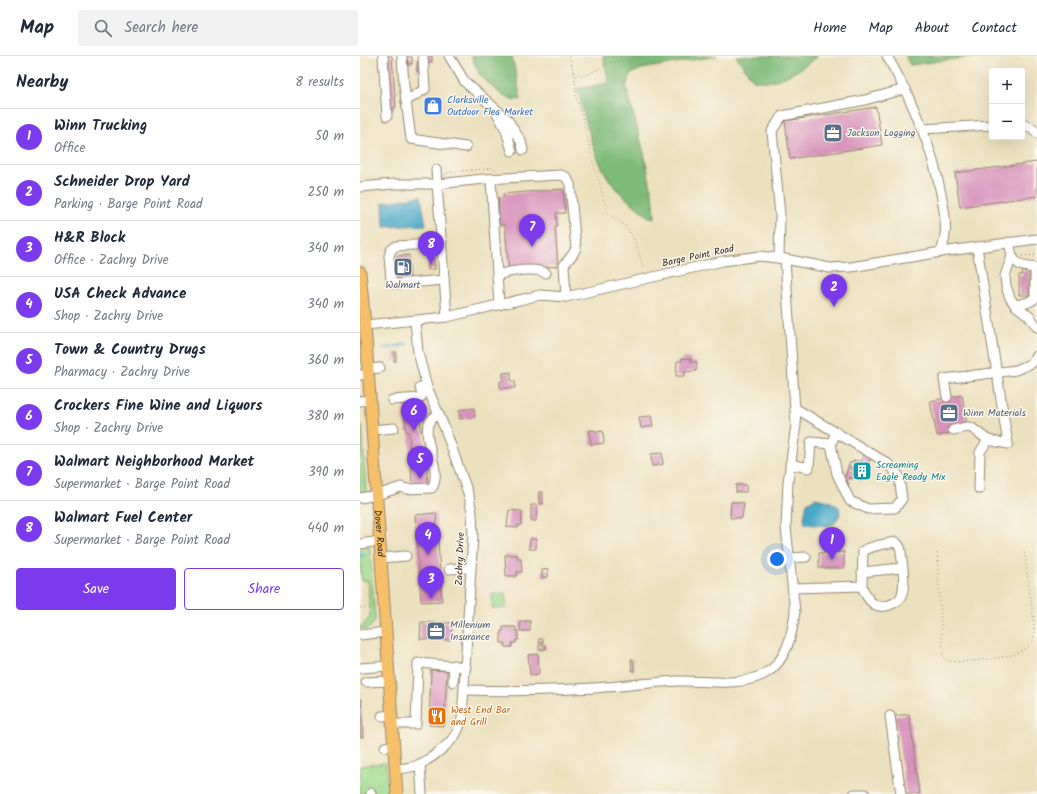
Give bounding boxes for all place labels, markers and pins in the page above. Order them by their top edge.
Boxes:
place label: Clarksville Outdoor Flea Market [447,92,533,120]
shop icon: Clarksville Outdoor Flea Market [422,95,444,117]
office icon: Jackson Logging [822,122,844,144]
place label: Jackson Logging [847,125,916,141]
pin: 7 [519,214,545,247]
pin: 8 [418,231,444,264]
fuel station icon: Walmart [392,256,414,278]
pin: 2 [821,274,847,307]
place label: Walmart [386,277,421,293]
pin: 6 [401,398,427,431]
office icon: Winn Materials [938,402,960,424]
place label: Winn Materials [963,405,1027,421]
pin: 5 [407,446,433,479]
place label: Screaming Eagle Ready Mix [876,457,946,485]
building icon: Screaming Eagle Ready Mix [851,460,873,482]
pin: 4 [415,522,441,555]
pin: 1 [819,527,845,560]
pin: 3 [418,566,444,599]
place label: Millenium Insurance [450,617,490,645]
office icon: Millenium Insurance [425,620,447,642]
place label: West End Bar and Grill [451,702,511,730]
restaurant icon: West End Bar and Grill [426,705,448,727]

